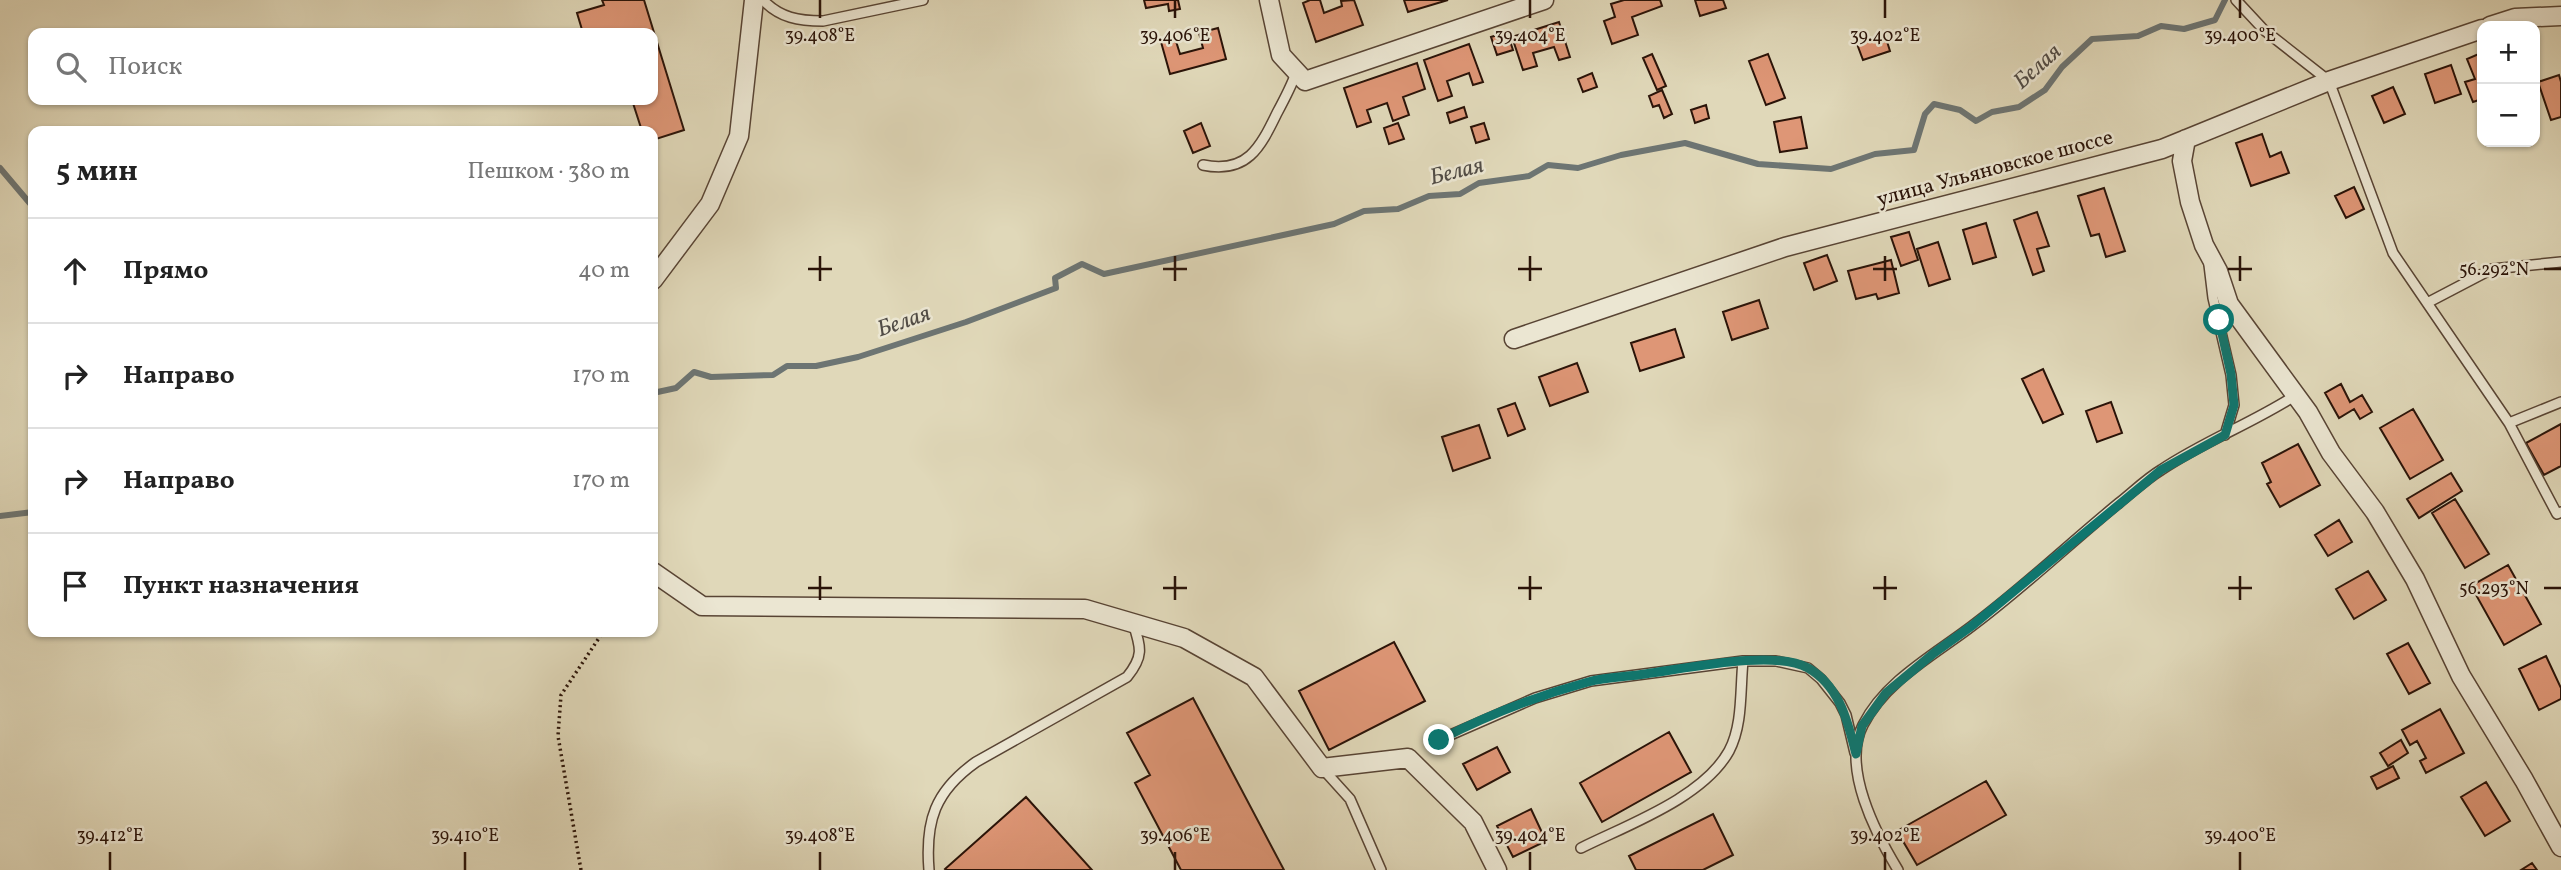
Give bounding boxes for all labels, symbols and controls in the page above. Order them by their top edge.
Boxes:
map controls [2477,21,2540,147]
button: + [2477,21,2540,84]
text: 39.408°E [785,24,855,49]
text: 39.406°E [1140,24,1210,49]
text: 39.404°E [1495,24,1566,49]
text: 39.402°E [1850,24,1920,49]
text: 39.400°E [2204,24,2276,49]
search box [28,28,658,105]
water label: Белая [2007,37,2069,97]
icon: search [52,48,90,86]
text: Поиск [108,49,182,85]
button: − [2477,84,2540,147]
street label: улица Ульяновское шоссе [1873,123,2117,215]
water label: Белая [1427,150,1487,194]
text: 5 мин [56,151,138,193]
text: Пешком · 380 m [467,156,630,188]
icon: ahead [56,252,94,290]
text: Прямо [123,253,208,289]
text: 40 m [578,255,630,287]
text: 56.292°N [2459,258,2529,283]
water label: Белая [873,298,935,346]
route start [2203,304,2234,335]
icon: right [56,357,94,395]
text: Направо [123,358,235,394]
text: 170 m [572,360,630,392]
icon: right [56,462,94,500]
text: Направо [123,463,235,499]
text: 170 m [572,465,630,497]
icon: arrive [56,567,94,605]
text: Пункт назначения [123,568,359,604]
text: 56.293°N [2459,577,2529,602]
route end [1423,724,1454,755]
text: 39.412°E [76,824,144,849]
text: 39.410°E [431,824,499,849]
text: 39.408°E [785,824,855,849]
text: 39.406°E [1140,824,1210,849]
text: 39.404°E [1495,824,1566,849]
text: 39.402°E [1850,824,1920,849]
text: 39.400°E [2204,824,2276,849]

